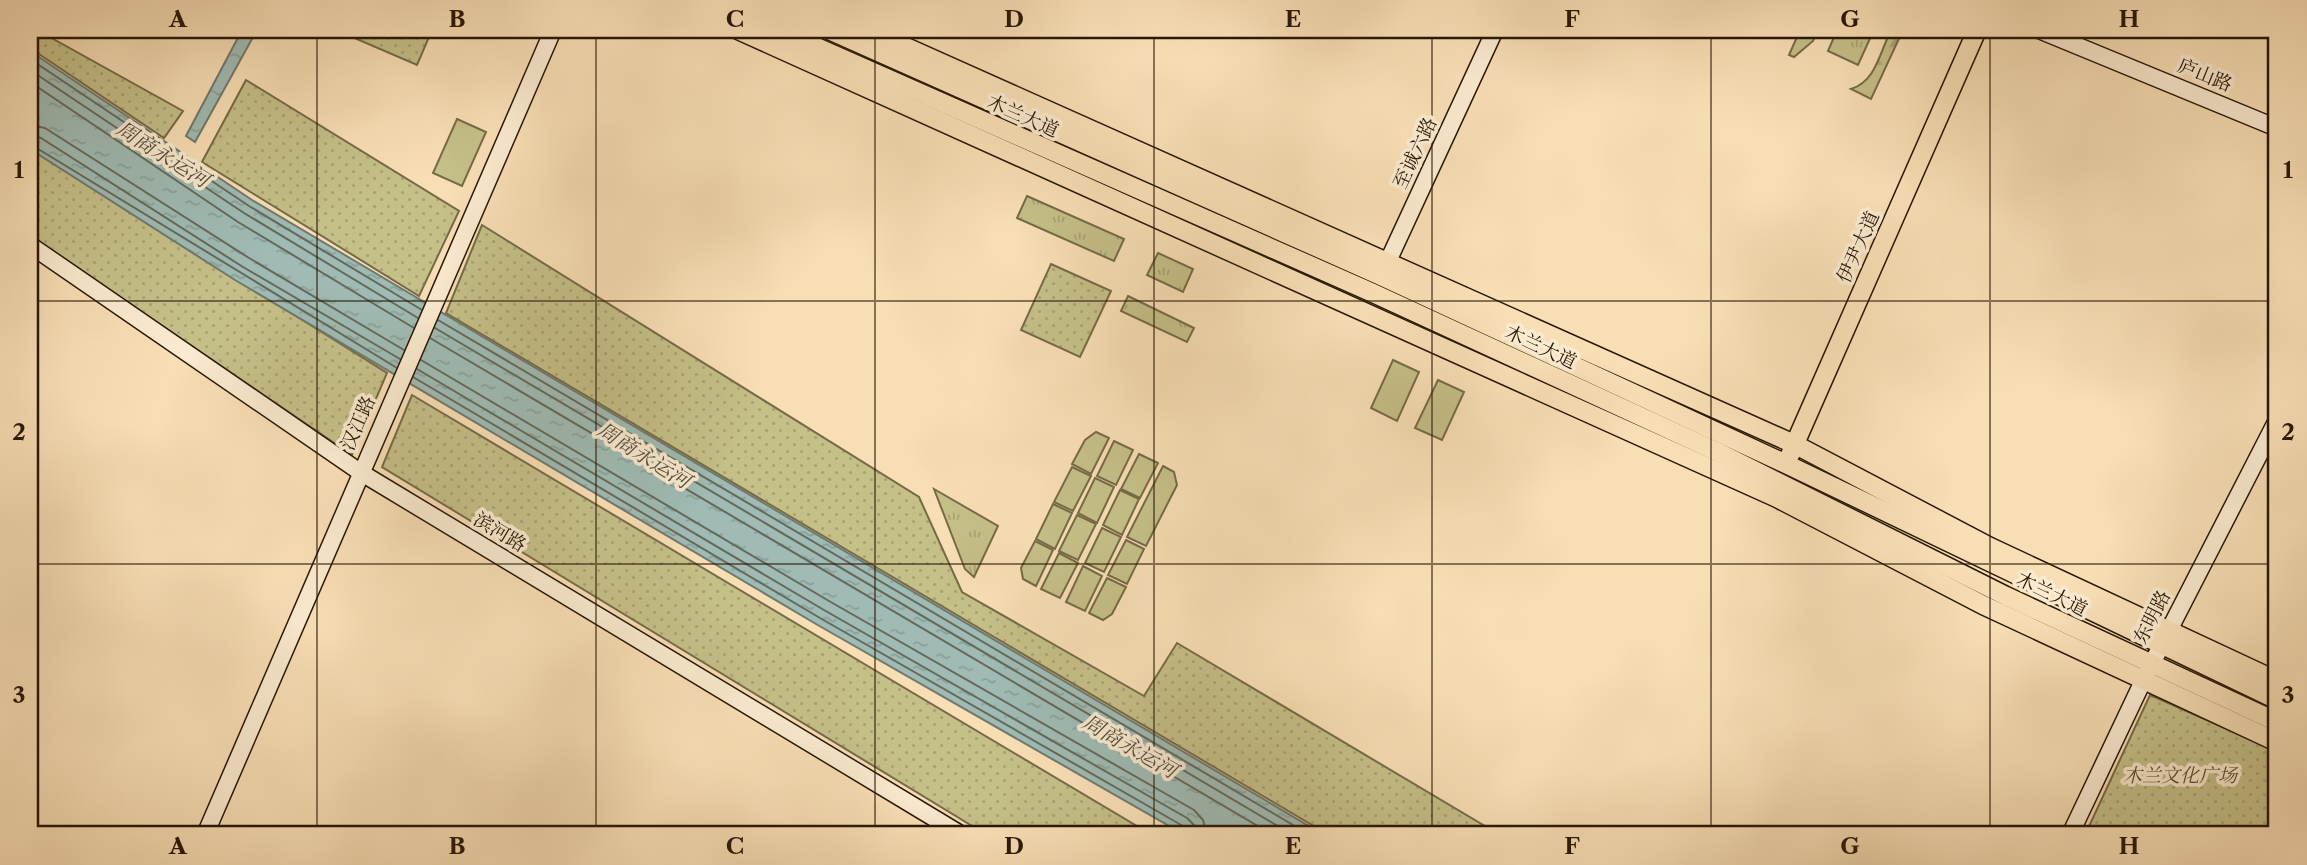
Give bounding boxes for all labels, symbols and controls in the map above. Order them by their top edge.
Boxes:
text: A [168,5,188,33]
text: B [448,5,466,33]
text: C [726,5,744,33]
text: D [1004,5,1024,33]
text: E [1285,5,1301,33]
text: F [1564,5,1580,33]
text: G [1840,5,1860,33]
text: H [2119,5,2140,33]
street label: 庐山路 [2174,54,2236,96]
street label: 木兰大道 [984,90,1062,142]
street label: 至诚六路 [1389,114,1441,192]
water label: 周商永运河 [112,116,218,195]
text: 1 [14,156,25,184]
text: 1 [2283,156,2294,184]
street label: 伊尹大道 [1832,208,1884,286]
street label: 木兰大道 [1502,321,1580,373]
street label: 汉江路 [336,392,380,454]
water label: 周商永运河 [593,417,699,496]
text: 2 [12,418,26,446]
text: 2 [2281,418,2295,446]
street label: 滨河路 [470,507,530,557]
street label: 木兰大道 [2013,567,2091,621]
street label: 东明路 [2129,586,2175,648]
text: 3 [13,681,26,709]
text: 3 [2282,681,2295,709]
water label: 周商永运河 [1078,709,1185,785]
park label: 木兰文化广场 [2123,764,2239,787]
text: A [168,832,188,860]
text: B [448,832,466,860]
text: C [726,832,744,860]
text: D [1004,832,1024,860]
text: E [1285,832,1301,860]
text: F [1564,832,1580,860]
text: G [1840,832,1860,860]
text: H [2119,832,2140,860]

